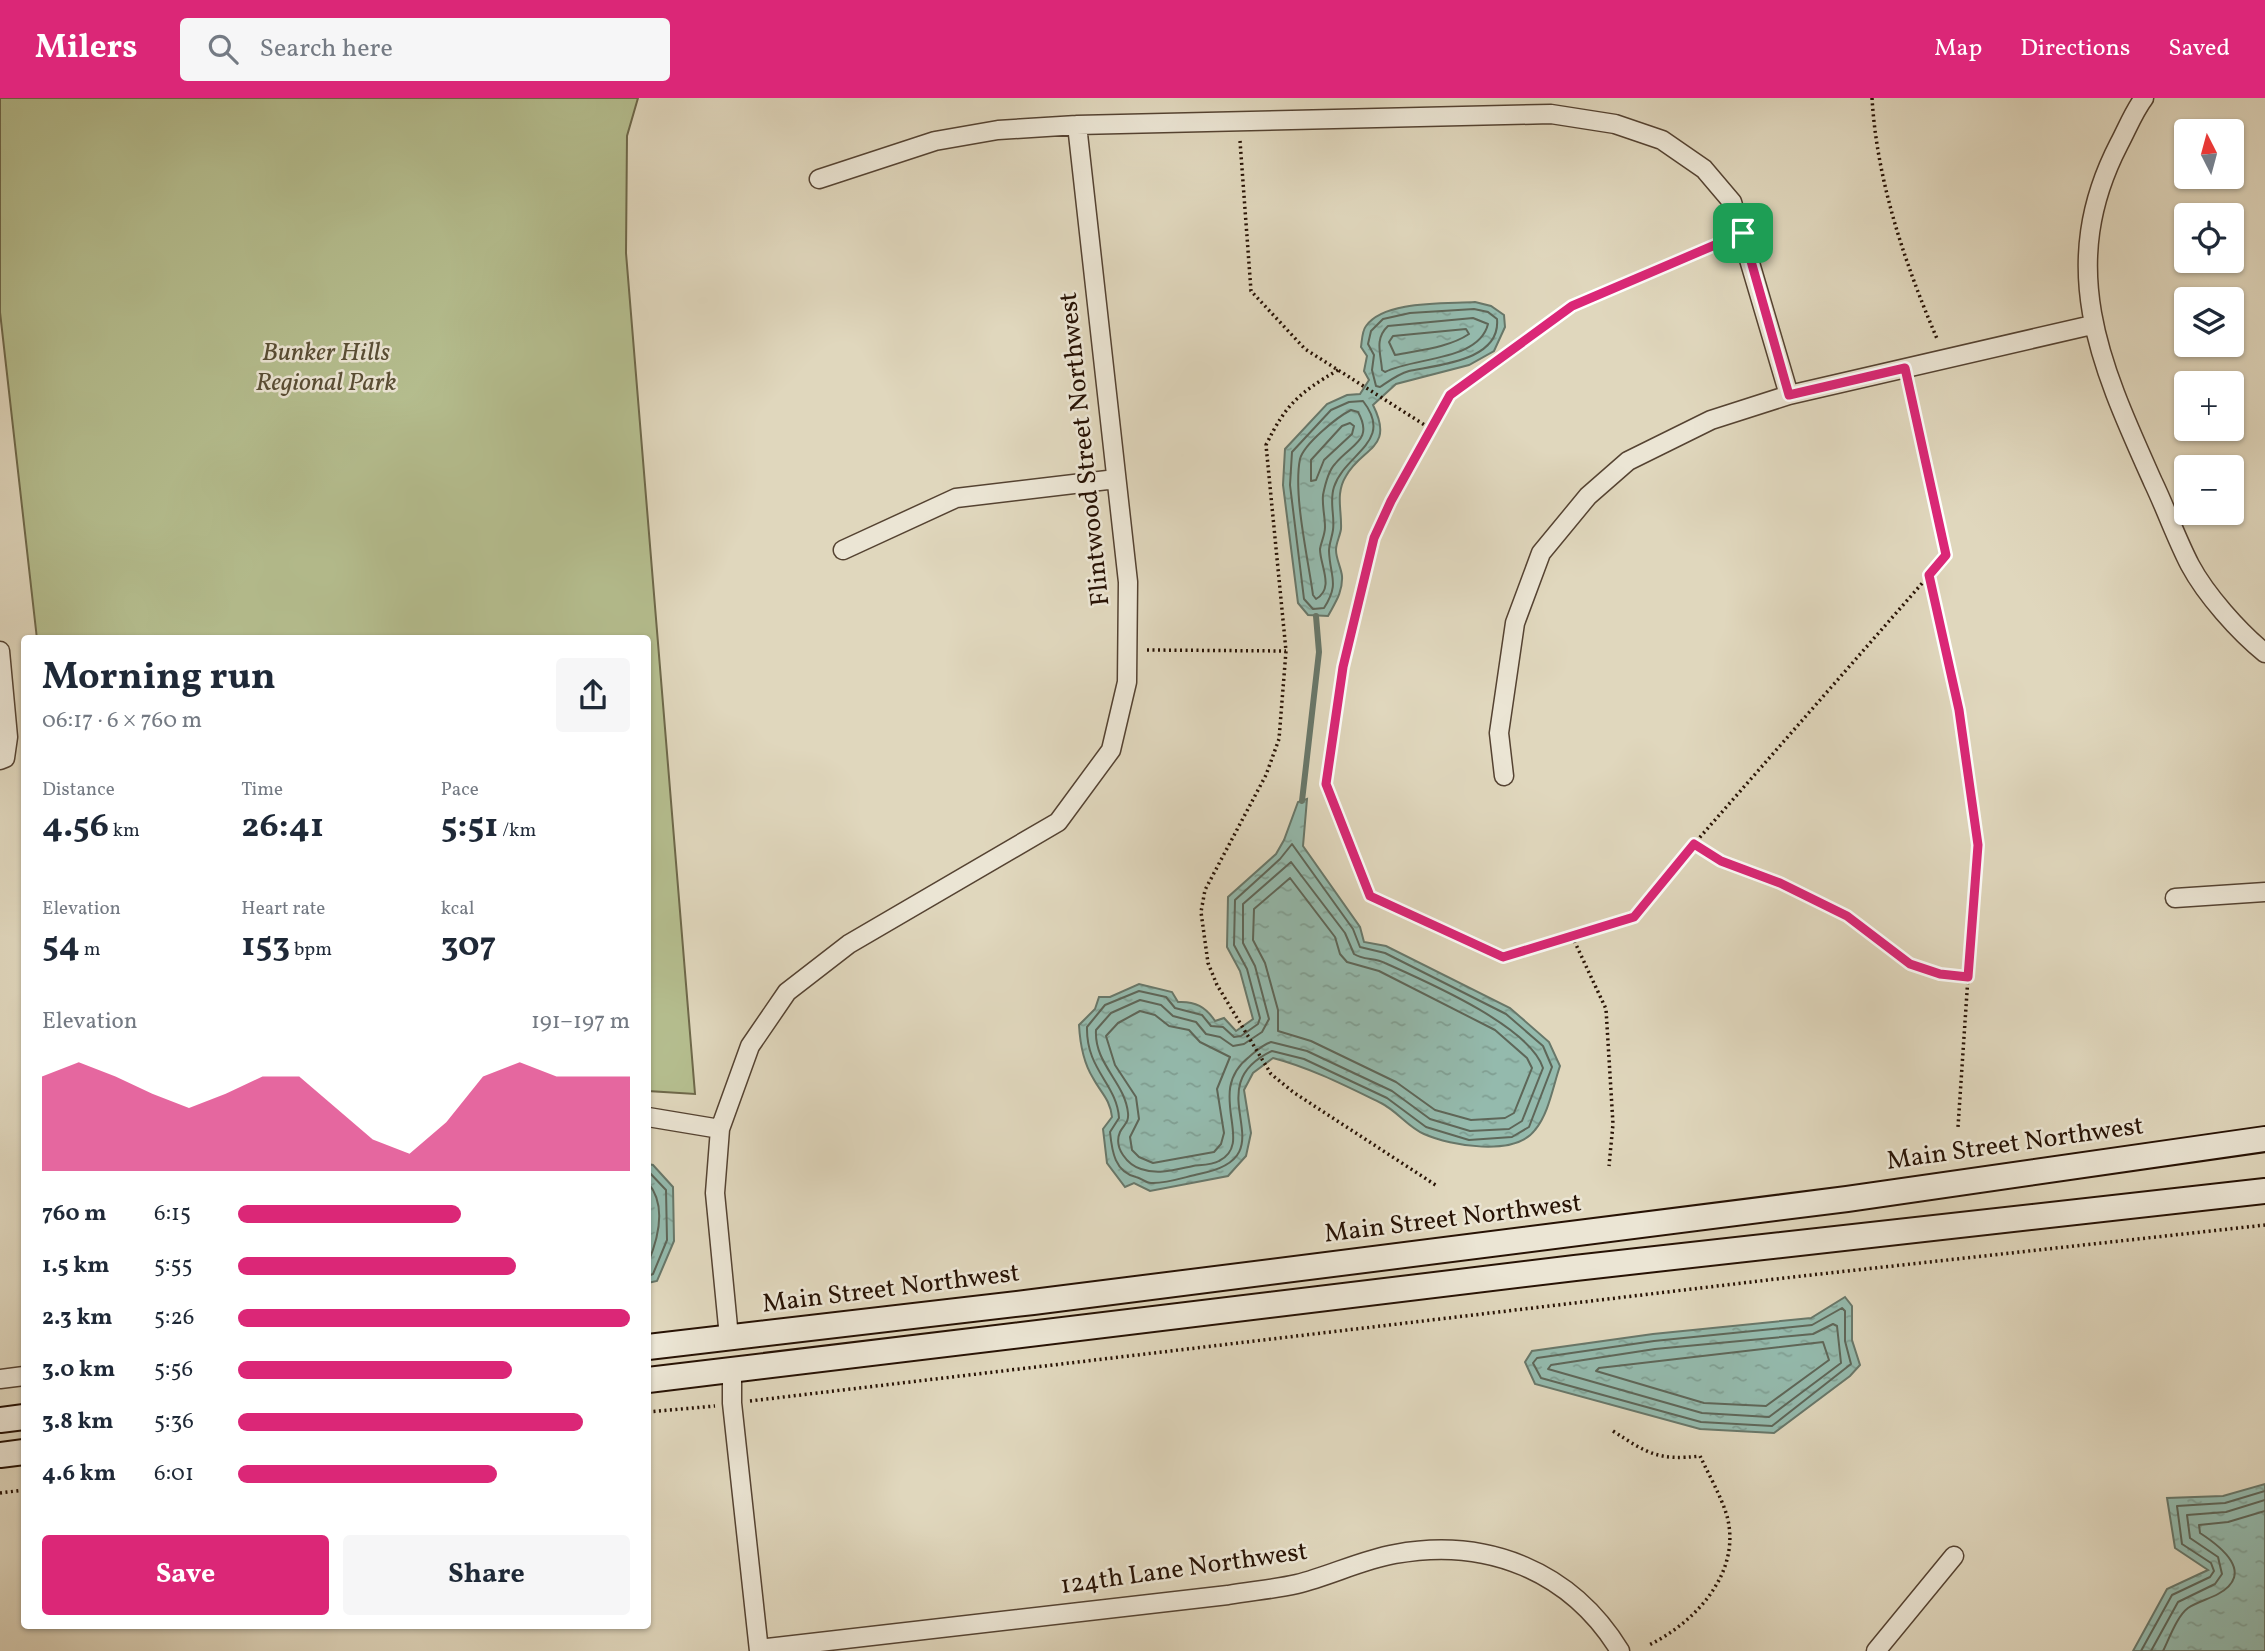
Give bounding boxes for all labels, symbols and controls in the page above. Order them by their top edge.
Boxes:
search box [180,18,670,81]
text: Milers [35,26,138,72]
icon: search [204,30,242,68]
text: Search here [260,31,393,67]
text: Map [1934,32,1982,66]
text: Directions [2020,32,2130,66]
text: Saved [2168,32,2230,66]
north arrow [2174,119,2244,189]
map controls [2174,119,2244,525]
pin [1713,203,1773,263]
button: locate [2174,203,2244,273]
icon: arrive [1724,214,1762,252]
button: layers [2174,287,2244,357]
street label: Flintwood Street Northwest [1051,290,1119,608]
park label: Bunker Hills Regional Park [255,335,397,401]
button: + [2174,371,2244,441]
button: − [2174,455,2244,525]
text: Morning run [42,652,276,705]
button: share [556,658,630,732]
text: 06:17 · 6 × 760 m [42,705,202,737]
text: Distance [42,777,115,803]
text: Time [241,777,283,803]
text: Pace [441,777,479,803]
text: 4.56 [42,803,109,851]
text: 26:41 [241,803,324,851]
text: 5:51 [441,803,498,851]
text: km [109,818,140,844]
text: /km [498,818,536,844]
text: Elevation [42,896,121,922]
text: Heart rate [241,896,325,922]
text: kcal [441,896,474,922]
text: 54 [42,922,80,970]
text: 153 [241,922,290,970]
text: 307 [441,922,496,970]
text: m [80,937,101,963]
text: bpm [290,937,332,963]
text: Elevation [42,1006,138,1038]
text: 191–197 m [531,1006,630,1038]
street label: Main Street Northwest [1884,1108,2146,1180]
street label: Main Street Northwest [1322,1185,1584,1253]
text: 760 m [42,1198,106,1230]
text: 6:15 [154,1198,191,1230]
text: 1.5 km [42,1250,109,1282]
text: 5:55 [154,1250,193,1282]
street label: Main Street Northwest [760,1255,1022,1323]
text: 2.3 km [42,1302,113,1334]
text: 5:26 [154,1302,194,1334]
text: 3.0 km [42,1354,115,1386]
text: 5:56 [154,1354,193,1386]
text: 3.8 km [42,1406,114,1438]
text: 5:36 [154,1406,194,1438]
text: 4.6 km [42,1458,116,1490]
text: 6:01 [154,1458,194,1490]
street label: 124th Lane Northwest [1058,1534,1310,1604]
button: Save [42,1535,329,1615]
button: Share [343,1535,630,1615]

